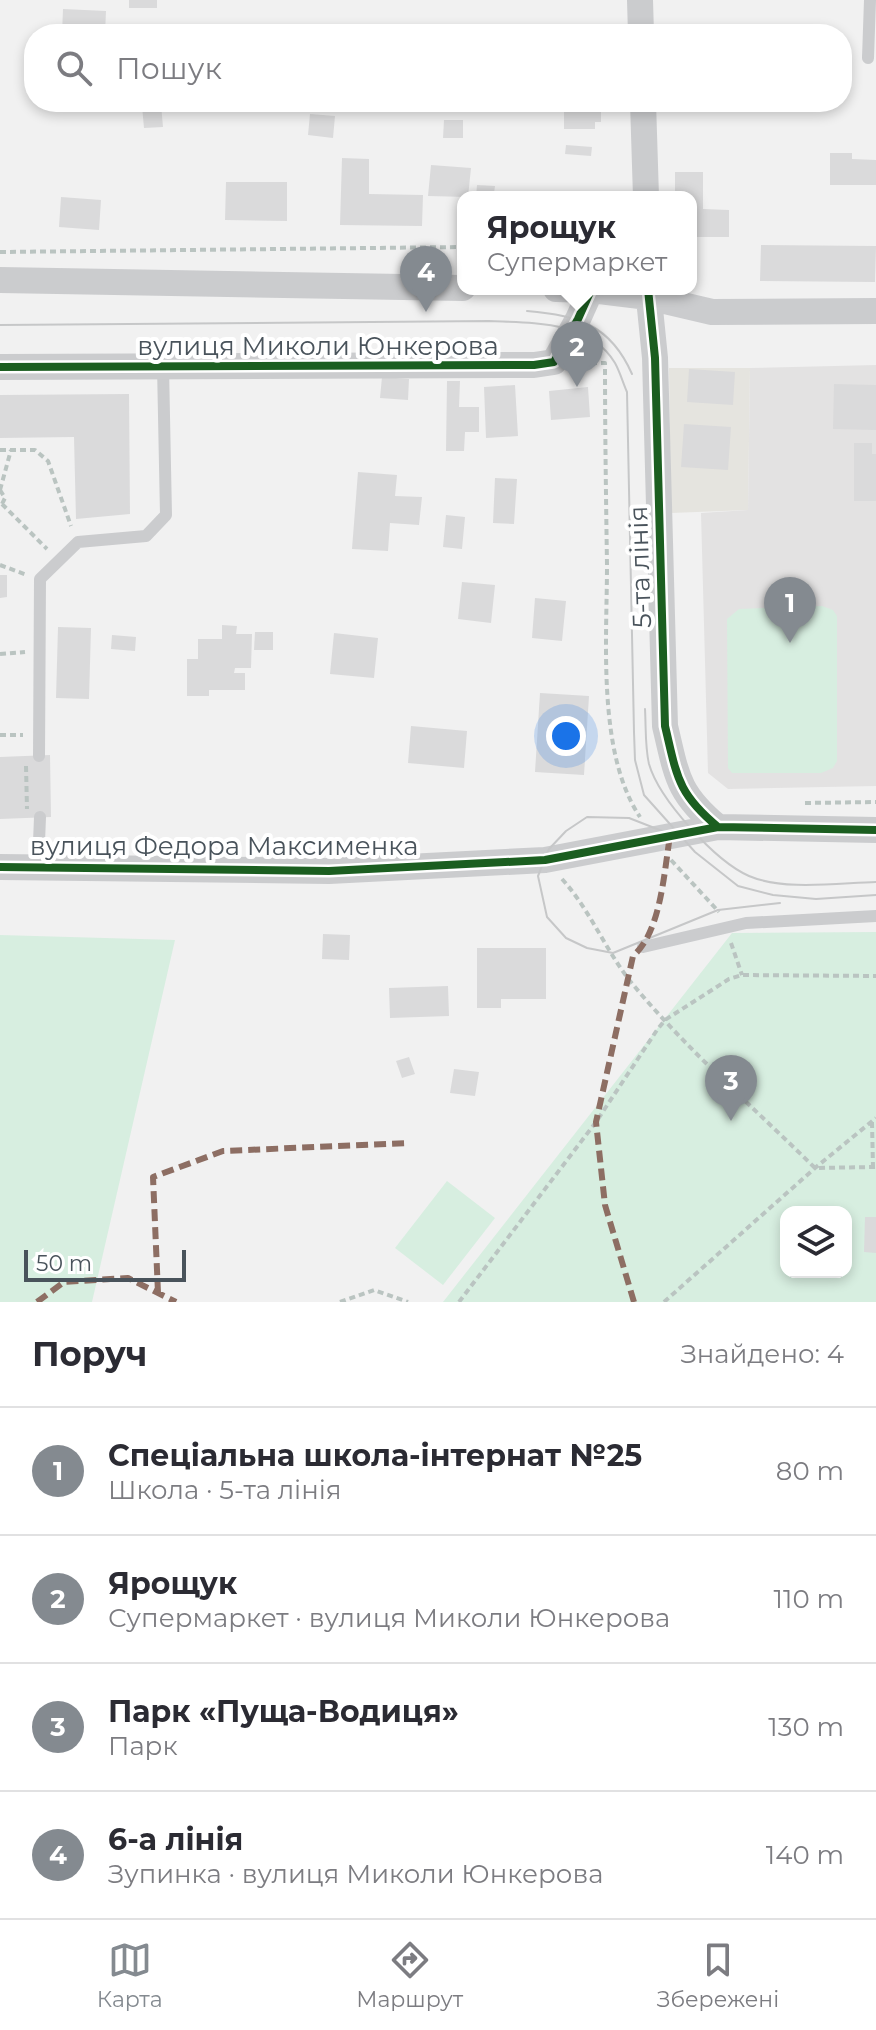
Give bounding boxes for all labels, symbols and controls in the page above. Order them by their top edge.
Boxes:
search box [24,24,852,112]
icon: search [52,46,96,90]
text: Пошук [116,50,222,87]
popup [457,191,697,295]
text: Ярощук [487,209,616,246]
pin: 4 [400,246,452,312]
text: Супермаркет [487,246,667,278]
pin: 2 [551,321,603,387]
street label: вулиця Миколи Юнкерова [137,330,499,362]
street label: 5-та лінія [622,505,658,629]
pin: 1 [764,577,816,643]
your location [546,716,586,756]
street label: вулиця Федора Максименка [30,830,418,862]
pin: 3 [705,1055,757,1121]
map controls [780,1206,852,1278]
button: layers [780,1206,852,1278]
scale bar [24,1246,186,1282]
text: 50 m [36,1250,92,1277]
text: Поруч [32,1333,147,1375]
text: Знайдено: 4 [681,1338,844,1370]
text: Спеціальна школа-інтернат №25 [108,1437,642,1474]
text: 1 [53,1455,63,1487]
text: 80 m [776,1455,844,1487]
text: Школа · 5-та лінія [108,1474,342,1506]
text: Ярощук [108,1565,237,1602]
text: 2 [50,1583,66,1615]
text: 110 m [774,1583,844,1615]
text: Супермаркет · вулиця Миколи Юнкерова [108,1602,670,1634]
text: Парк «Пуща-Водиця» [108,1693,459,1730]
text: 3 [50,1711,66,1743]
text: 130 m [768,1711,844,1743]
text: Парк [108,1730,178,1762]
text: 6-а лінія [108,1821,243,1858]
text: 4 [49,1839,67,1871]
text: 140 m [766,1839,844,1871]
text: Зупинка · вулиця Миколи Юнкерова [108,1858,603,1890]
tab: Карта [97,1938,163,2013]
tab: Маршрут [356,1938,463,2013]
tab: Збережені [657,1938,779,2013]

